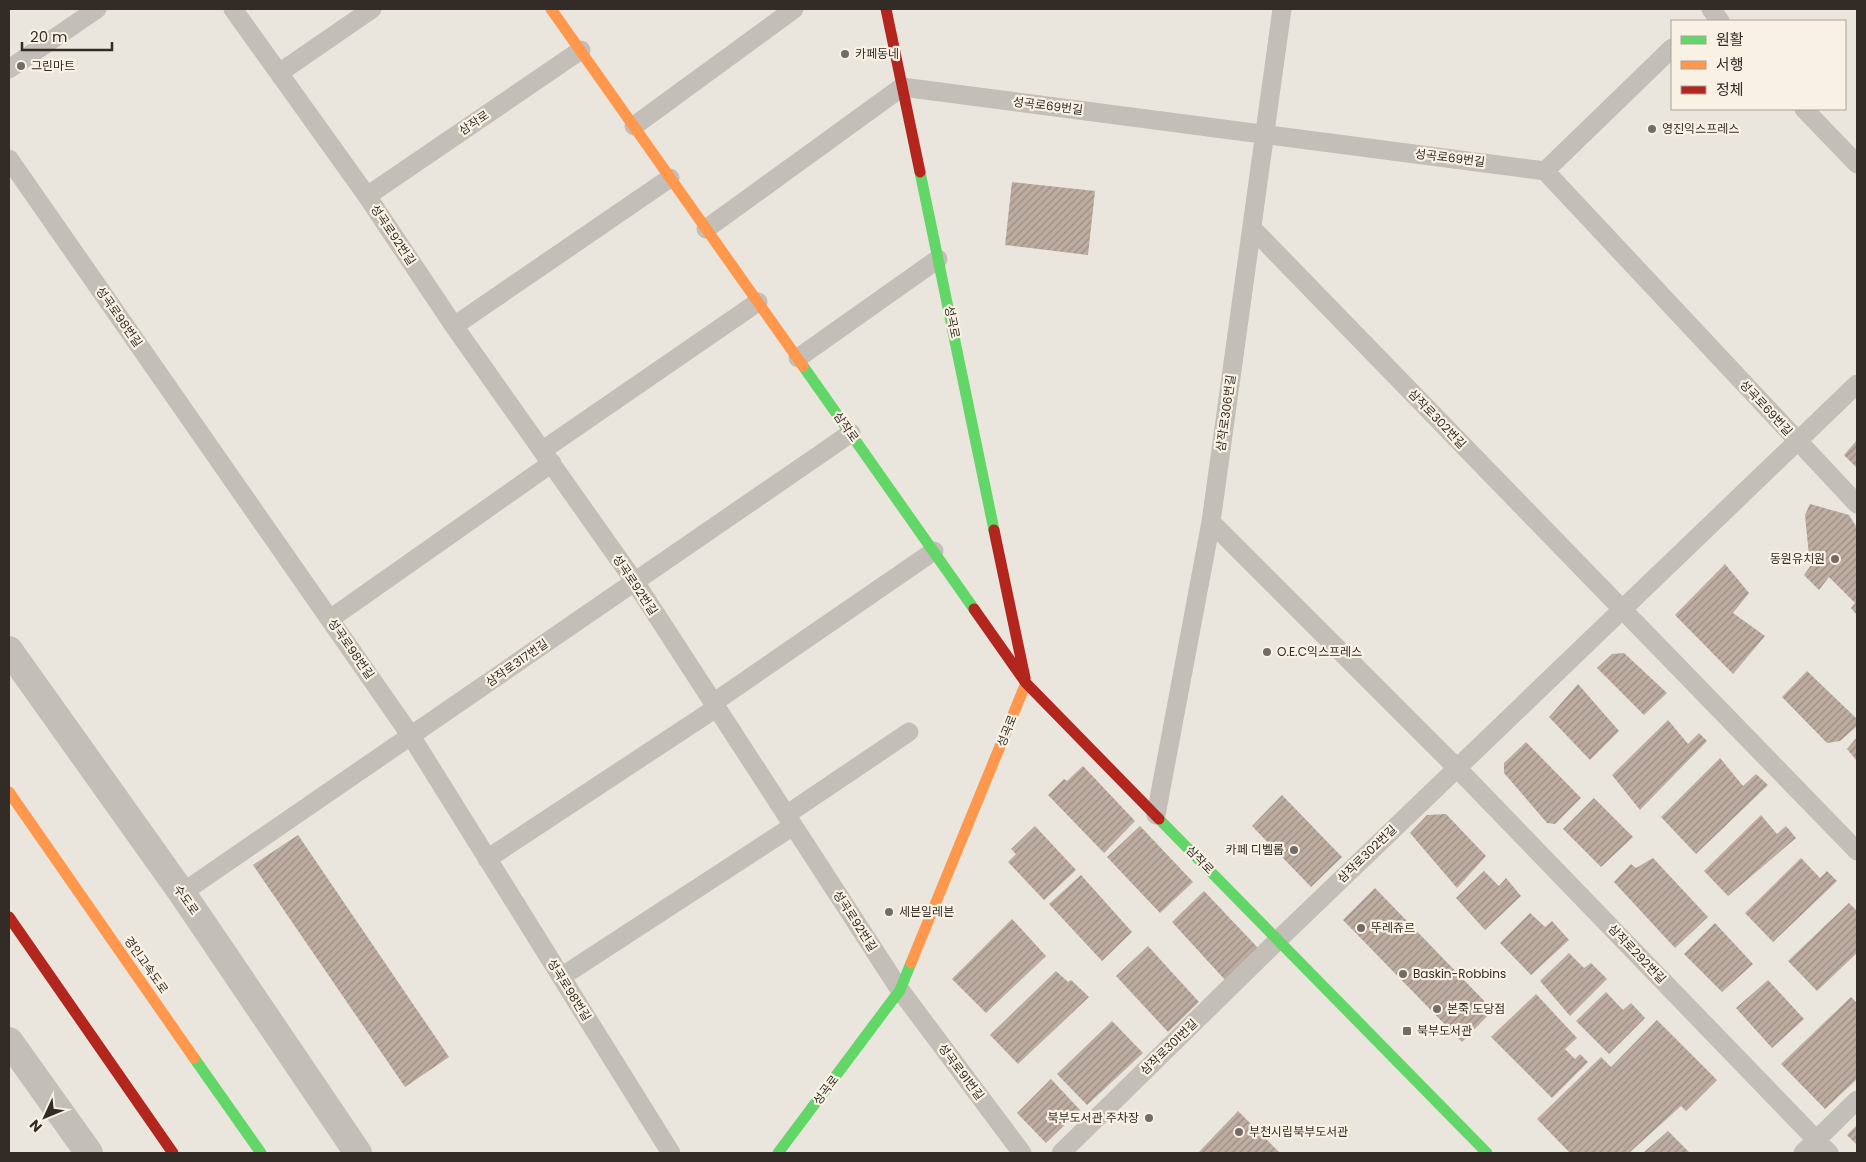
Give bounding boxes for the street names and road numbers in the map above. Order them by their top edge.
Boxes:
street label: 성곡로69번길 [1012,93,1084,118]
street label: 삼작로 [455,106,492,139]
street label: 성곡로69번길 [1414,145,1486,170]
street label: 성곡로92번길 [367,201,420,268]
street label: 성곡로98번길 [92,283,147,350]
street label: 성곡로 [941,304,964,340]
street label: 삼작로306번길 [1212,373,1239,452]
street label: 성곡로69번길 [1736,376,1797,439]
street label: 삼작로302번길 [1405,385,1470,452]
street label: 삼작로 [830,408,863,445]
street label: 성곡로92번길 [609,551,662,618]
street label: 성곡로98번길 [324,615,379,682]
street label: 삼작로317번길 [482,635,551,690]
street label: 성곡로 [992,712,1021,749]
street label: 삼작로302번길 [1333,821,1400,886]
street label: 삼작로 [1183,842,1218,877]
street label: 수도로 [170,881,203,918]
street label: 성곡로92번길 [829,887,882,955]
street label: 삼작로292번길 [1605,920,1670,987]
street label: 경인고속도로 [120,933,172,997]
street label: 성곡로98번길 [544,955,595,1024]
street label: 삼작로301번길 [1136,1015,1201,1078]
street label: 성곡로91번길 [935,1040,988,1103]
street label: 성곡로 [809,1071,842,1108]

